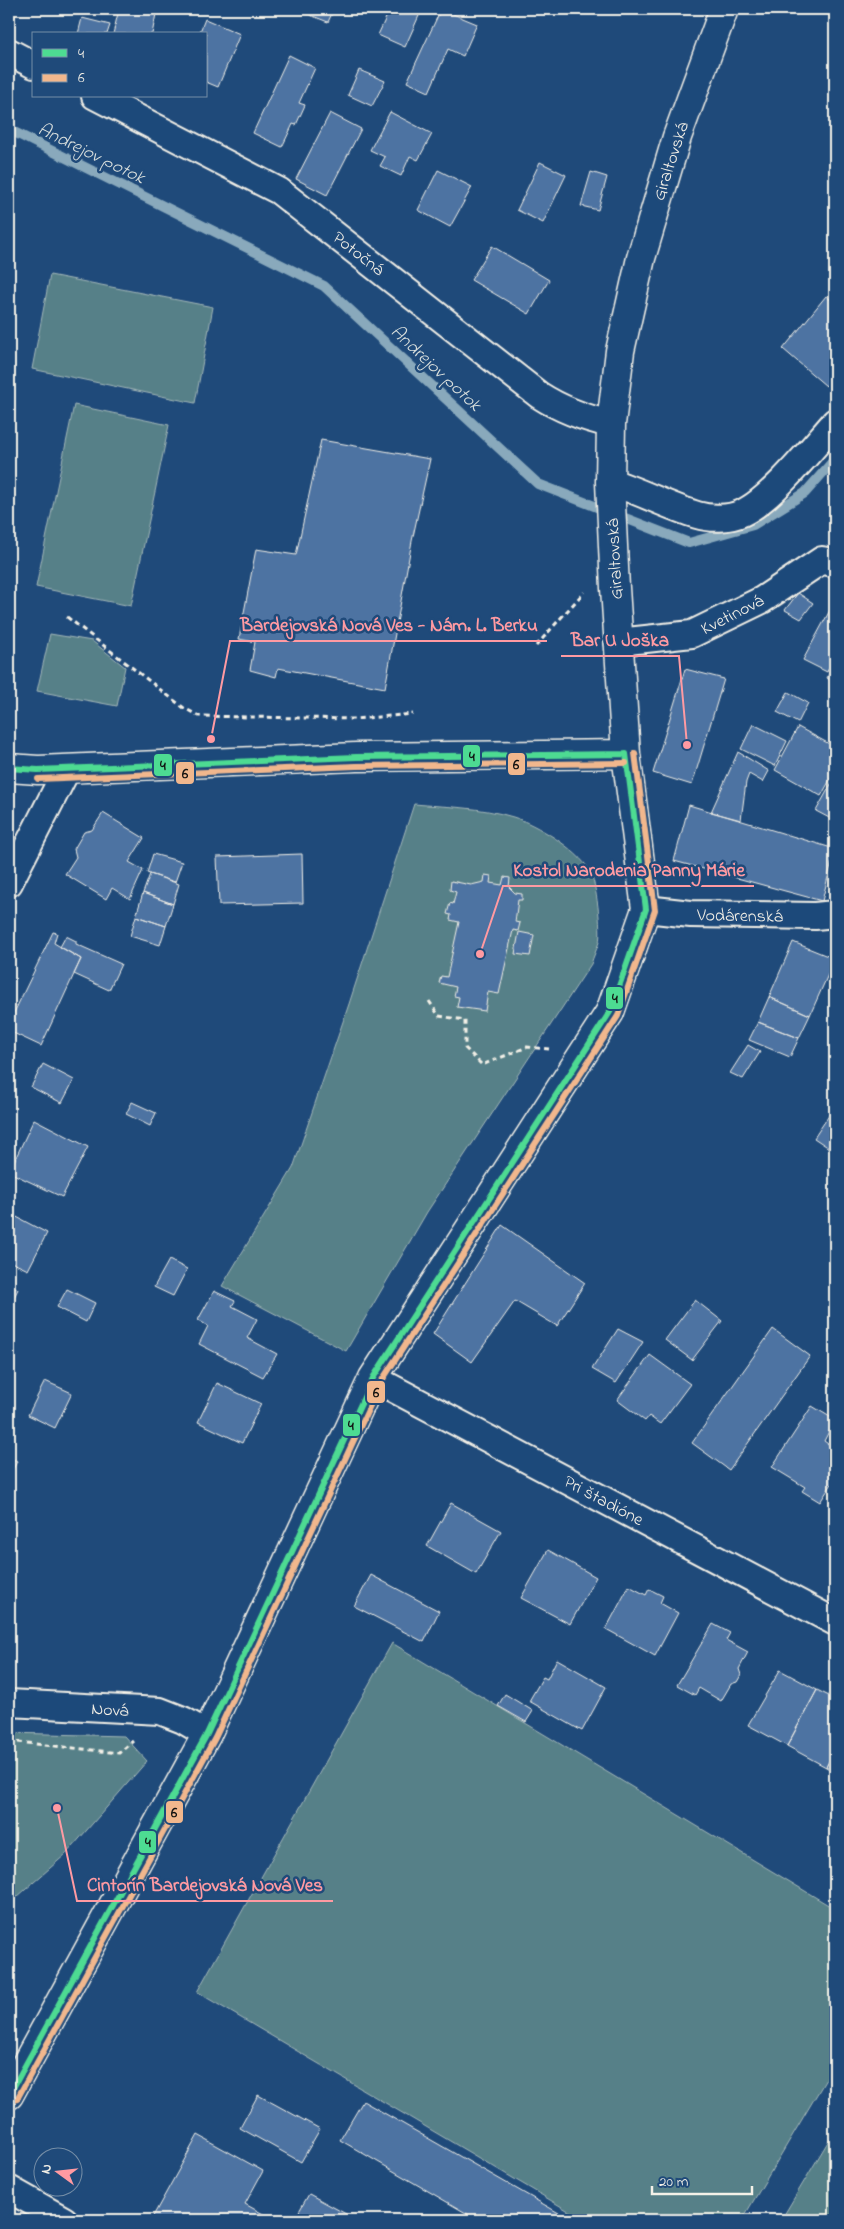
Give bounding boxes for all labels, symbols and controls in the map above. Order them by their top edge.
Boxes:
legend [32,32,208,98]
text: 4 [78,43,84,65]
text: 6 [78,67,85,89]
water label: Andrejov potok [33,117,150,192]
street label: Giraltovská [647,119,697,204]
street label: Potočná [326,226,389,283]
water label: Andrejov potok [384,319,487,419]
street label: Giraltovská [601,518,631,600]
street label: Kvetinová [697,589,769,643]
callout: Bardejovská Nová Ves - Nám. L. Berku [230,607,547,641]
text: Bardejovská Nová Ves - Nám. L. Berku [239,613,538,640]
callout: Bar U Joška [561,622,679,656]
text: Bar U Joška [570,628,669,655]
line badge: 4 [462,744,481,768]
text: 4 [468,747,475,768]
line badge: 6 [507,752,526,776]
line badge: 4 [153,753,173,777]
text: 6 [512,755,520,776]
text: 4 [159,756,166,777]
line badge: 6 [175,761,195,785]
text: 6 [181,764,189,785]
callout: Kostol Narodenia Panny Márie [503,852,754,886]
text: Kostol Narodenia Panny Márie [513,858,745,887]
street label: Vodárenská [696,903,783,931]
line badge: 4 [605,986,624,1010]
text: 4 [611,989,618,1010]
line badge: 6 [366,1380,386,1404]
text: 6 [372,1383,380,1404]
line badge: 4 [342,1413,361,1437]
text: 4 [347,1416,354,1437]
street label: Pri štadióne [558,1470,649,1534]
street label: Nová [90,1697,129,1725]
line badge: 6 [165,1800,184,1824]
text: 6 [170,1803,178,1824]
line badge: 4 [138,1830,157,1854]
text: 4 [144,1833,151,1854]
callout: Cintorín Bardejovská Nová Ves [77,1867,333,1901]
text: Cintorín Bardejovská Nová Ves [87,1873,323,1900]
north arrow [32,2146,82,2196]
text: N [36,2162,58,2176]
scale bar [652,2164,752,2196]
text: 20 m [659,2171,689,2193]

